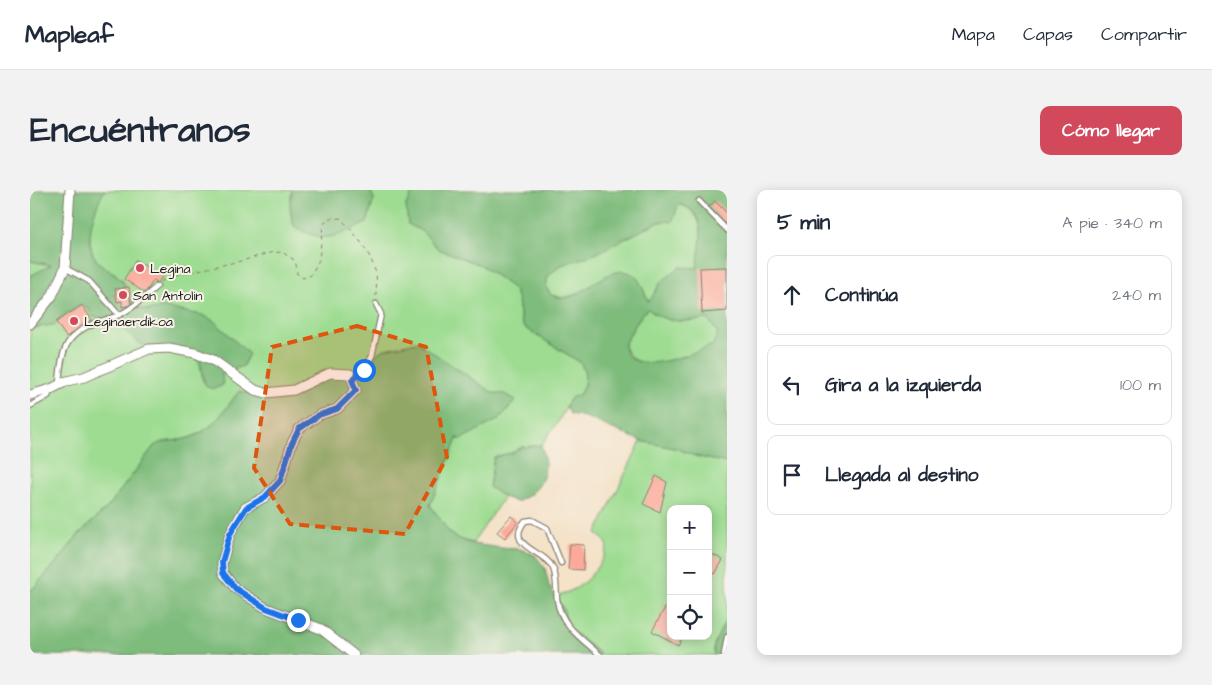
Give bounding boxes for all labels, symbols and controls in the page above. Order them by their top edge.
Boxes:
text: Mapleaf [25,18,114,52]
text: Mapa [952,22,995,47]
text: Capas [1023,22,1073,47]
text: Compartir [1101,22,1187,47]
text: Encuéntranos [30,106,251,155]
button: Cómo llegar [1040,106,1182,155]
text: 5 min [777,208,830,237]
text: A pie · 340 m [1062,212,1162,234]
place label: Legina [150,259,191,279]
marker: Legina [134,262,146,274]
icon: ahead [778,281,806,309]
text: Continúa [825,282,898,309]
text: 240 m [1112,284,1161,306]
place label: San Antolin [133,286,203,306]
marker: San Antolin [117,289,129,301]
place label: Leginaerdikoa [84,312,173,332]
marker: Leginaerdikoa [68,315,80,327]
route start [353,359,376,382]
icon: left [778,371,806,399]
text: Gira a la izquierda [825,372,981,399]
text: 100 m [1120,374,1161,396]
icon: arrive [778,461,806,489]
text: Llegada al destino [825,462,978,489]
map controls [667,505,712,640]
button: + [667,505,712,550]
button: − [667,550,712,595]
button: locate [667,595,712,640]
route end [287,609,310,632]

